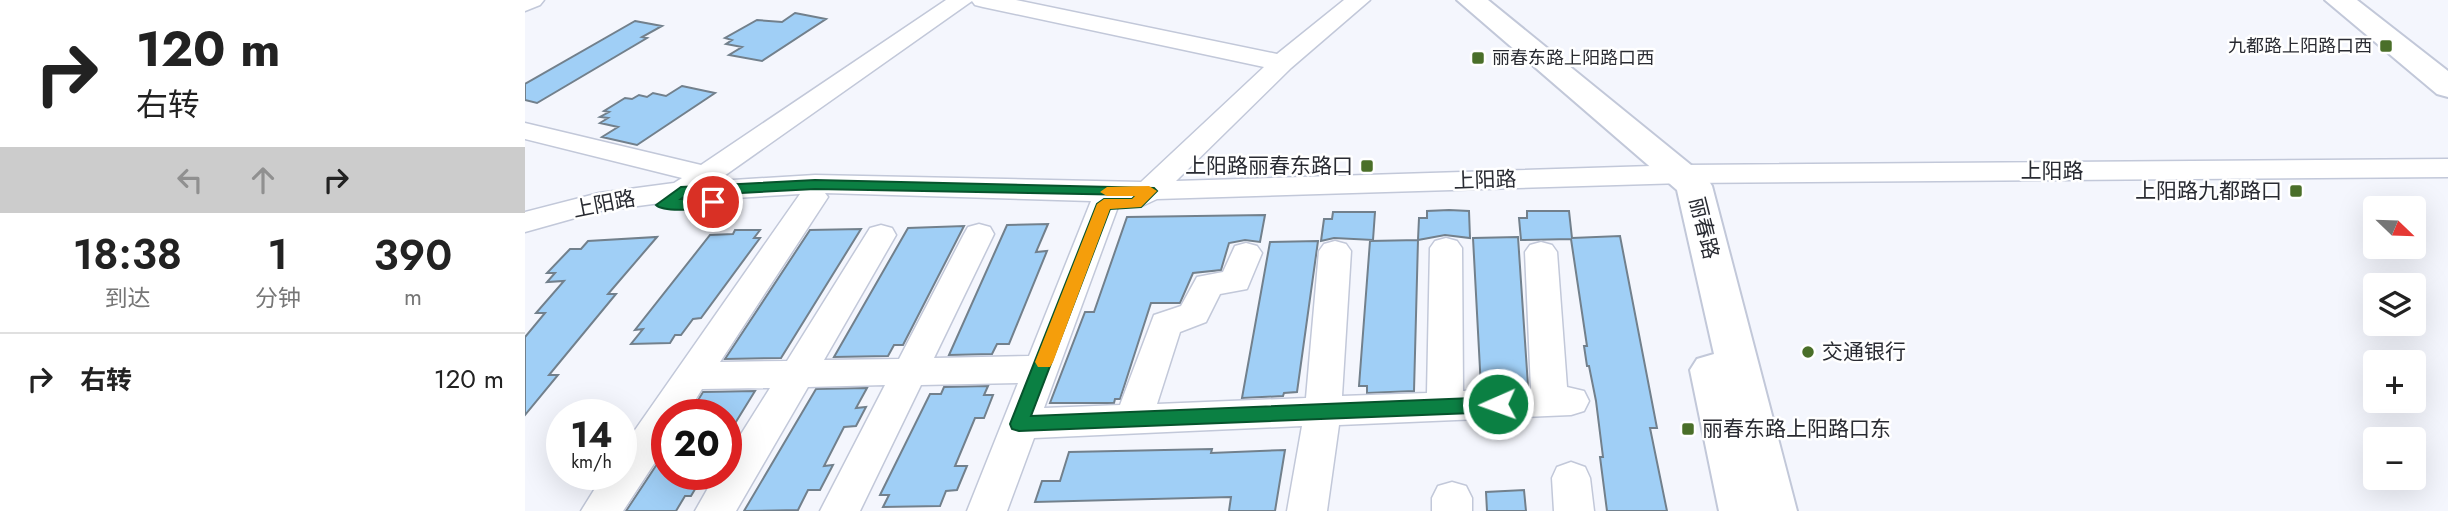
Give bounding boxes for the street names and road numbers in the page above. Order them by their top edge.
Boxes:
street label: 上阳路 [2021,156,2084,186]
street label: 上阳路 [1453,164,1517,196]
street label: 上阳路 [570,183,638,225]
street label: 丽春路 [1682,194,1726,262]

